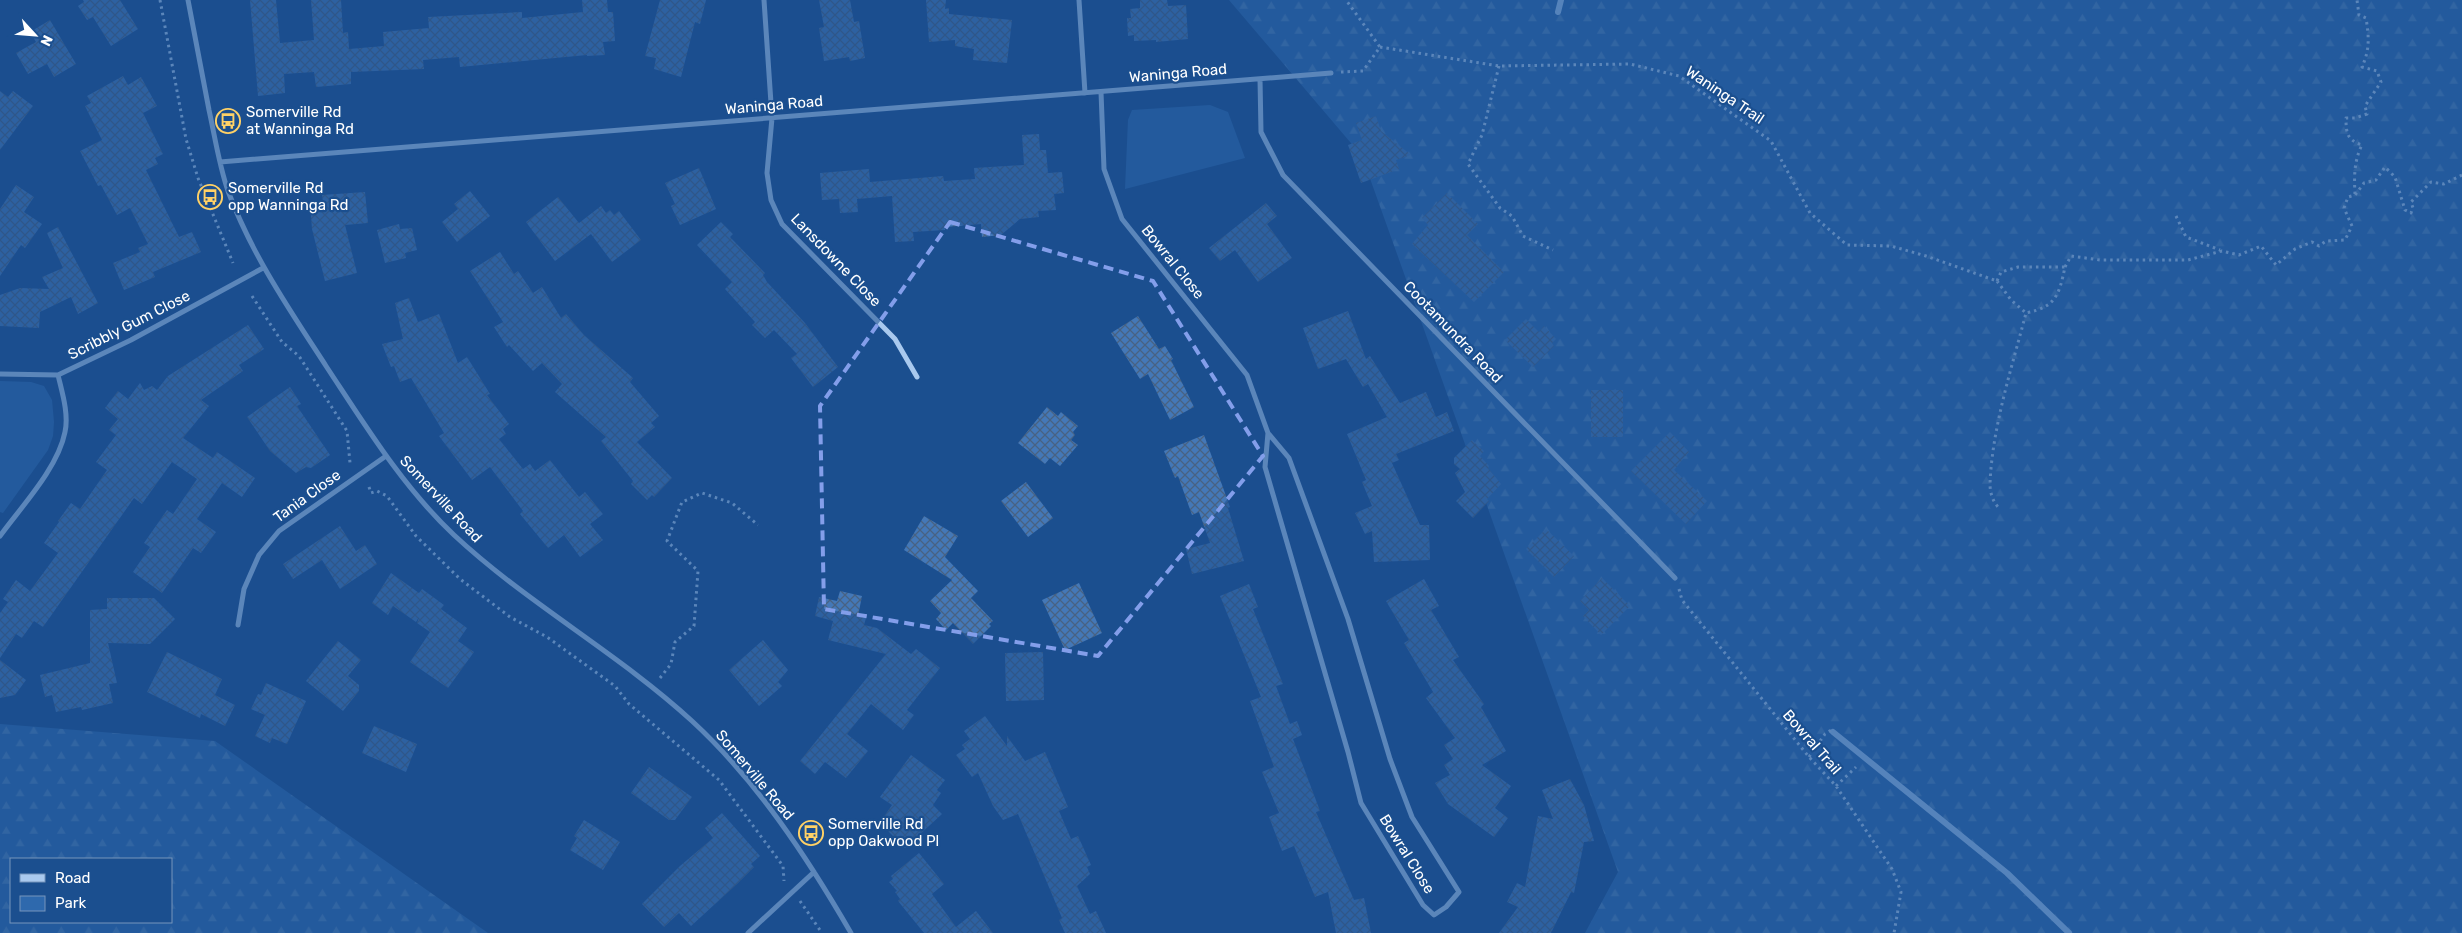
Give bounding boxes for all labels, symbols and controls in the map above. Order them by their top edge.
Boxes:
north arrow [10,10,60,60]
text: N [36,32,56,49]
street label: Waninga Road [1128,60,1228,86]
street label: Waninga Trail [1682,62,1768,128]
street label: Waninga Road [724,92,824,118]
place label: Somerville Rd at Wanninga Rd [246,103,354,138]
bus stop icon: Somerville Rd at Wanninga Rd [215,108,241,134]
place label: Somerville Rd opp Wanninga Rd [228,179,348,214]
bus stop icon: Somerville Rd opp Wanninga Rd [197,184,223,210]
street label: Lansdowne Close [787,210,885,310]
street label: Bowral Close [1138,221,1208,303]
street label: Cootamundra Road [1400,277,1506,387]
street label: Scribbly Gum Close [65,286,193,364]
street label: Somerville Road [396,452,486,546]
street label: Tania Close [270,466,344,526]
street label: Bowral Trail [1779,706,1845,778]
street label: Somerville Road [712,726,798,824]
street label: Bowral Close [1376,811,1438,897]
place label: Somerville Rd opp Oakwood Pl [828,815,939,850]
bus stop icon: Somerville Rd opp Oakwood Pl [798,820,824,846]
legend [10,858,172,923]
text: Road [55,869,91,887]
text: Park [55,894,86,912]

